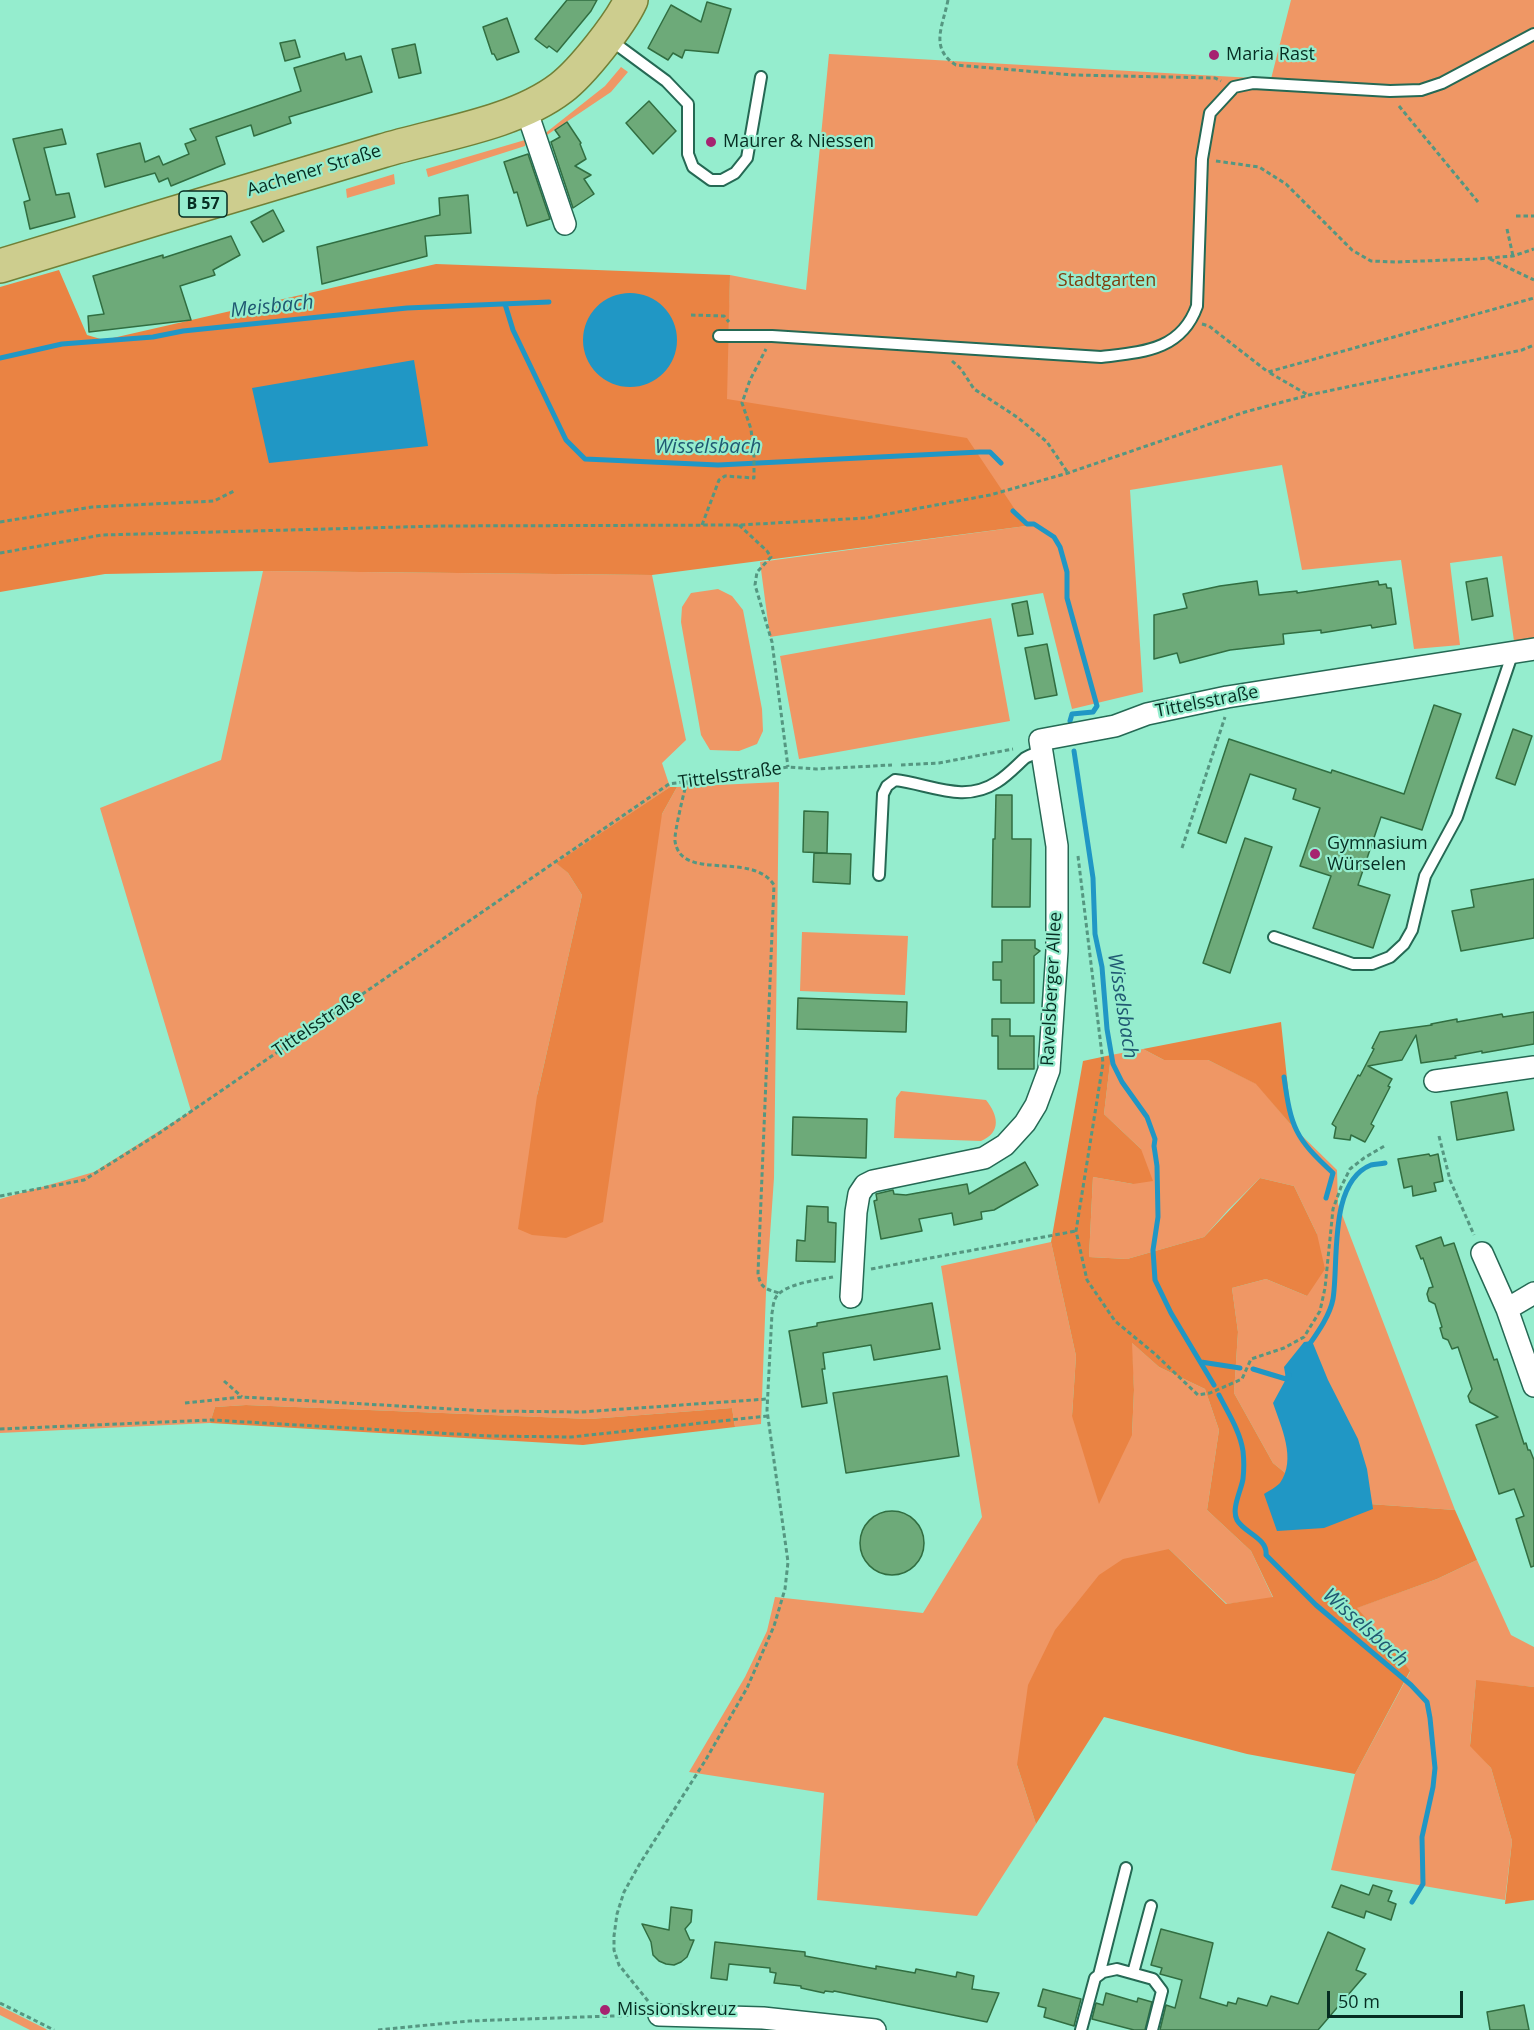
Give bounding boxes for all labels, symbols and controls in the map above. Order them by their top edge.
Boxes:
place label: Maria Rast [1226,44,1315,66]
marker: Maria Rast [1207,48,1221,62]
place label: Maurer & Niessen [723,131,874,153]
marker: Maurer & Niessen [704,135,718,149]
street label: Aachener Straße [244,140,384,202]
road number: B 57 [179,191,227,217]
park label: Stadtgarten [1058,270,1156,292]
water label: Meisbach [229,291,315,323]
water label: Wisselsbach [655,435,761,459]
street label: Tittelsstraße [1154,681,1260,723]
street label: Tittelsstraße [677,758,783,794]
place label: Gymnasium Würselen [1327,833,1428,876]
marker: Gymnasium Würselen [1308,847,1322,861]
street label: Ravelsberger Allee [1037,911,1067,1067]
water label: Wisselsbach [1102,952,1142,1060]
street label: Tittelsstraße [269,986,367,1062]
water label: Wisselsbach [1317,1583,1413,1673]
scale bar [1330,1979,1466,2017]
text: 50 m [1338,1989,1380,2013]
place label: Missionskreuz [617,1999,736,2021]
marker: Missionskreuz [598,2003,612,2017]

